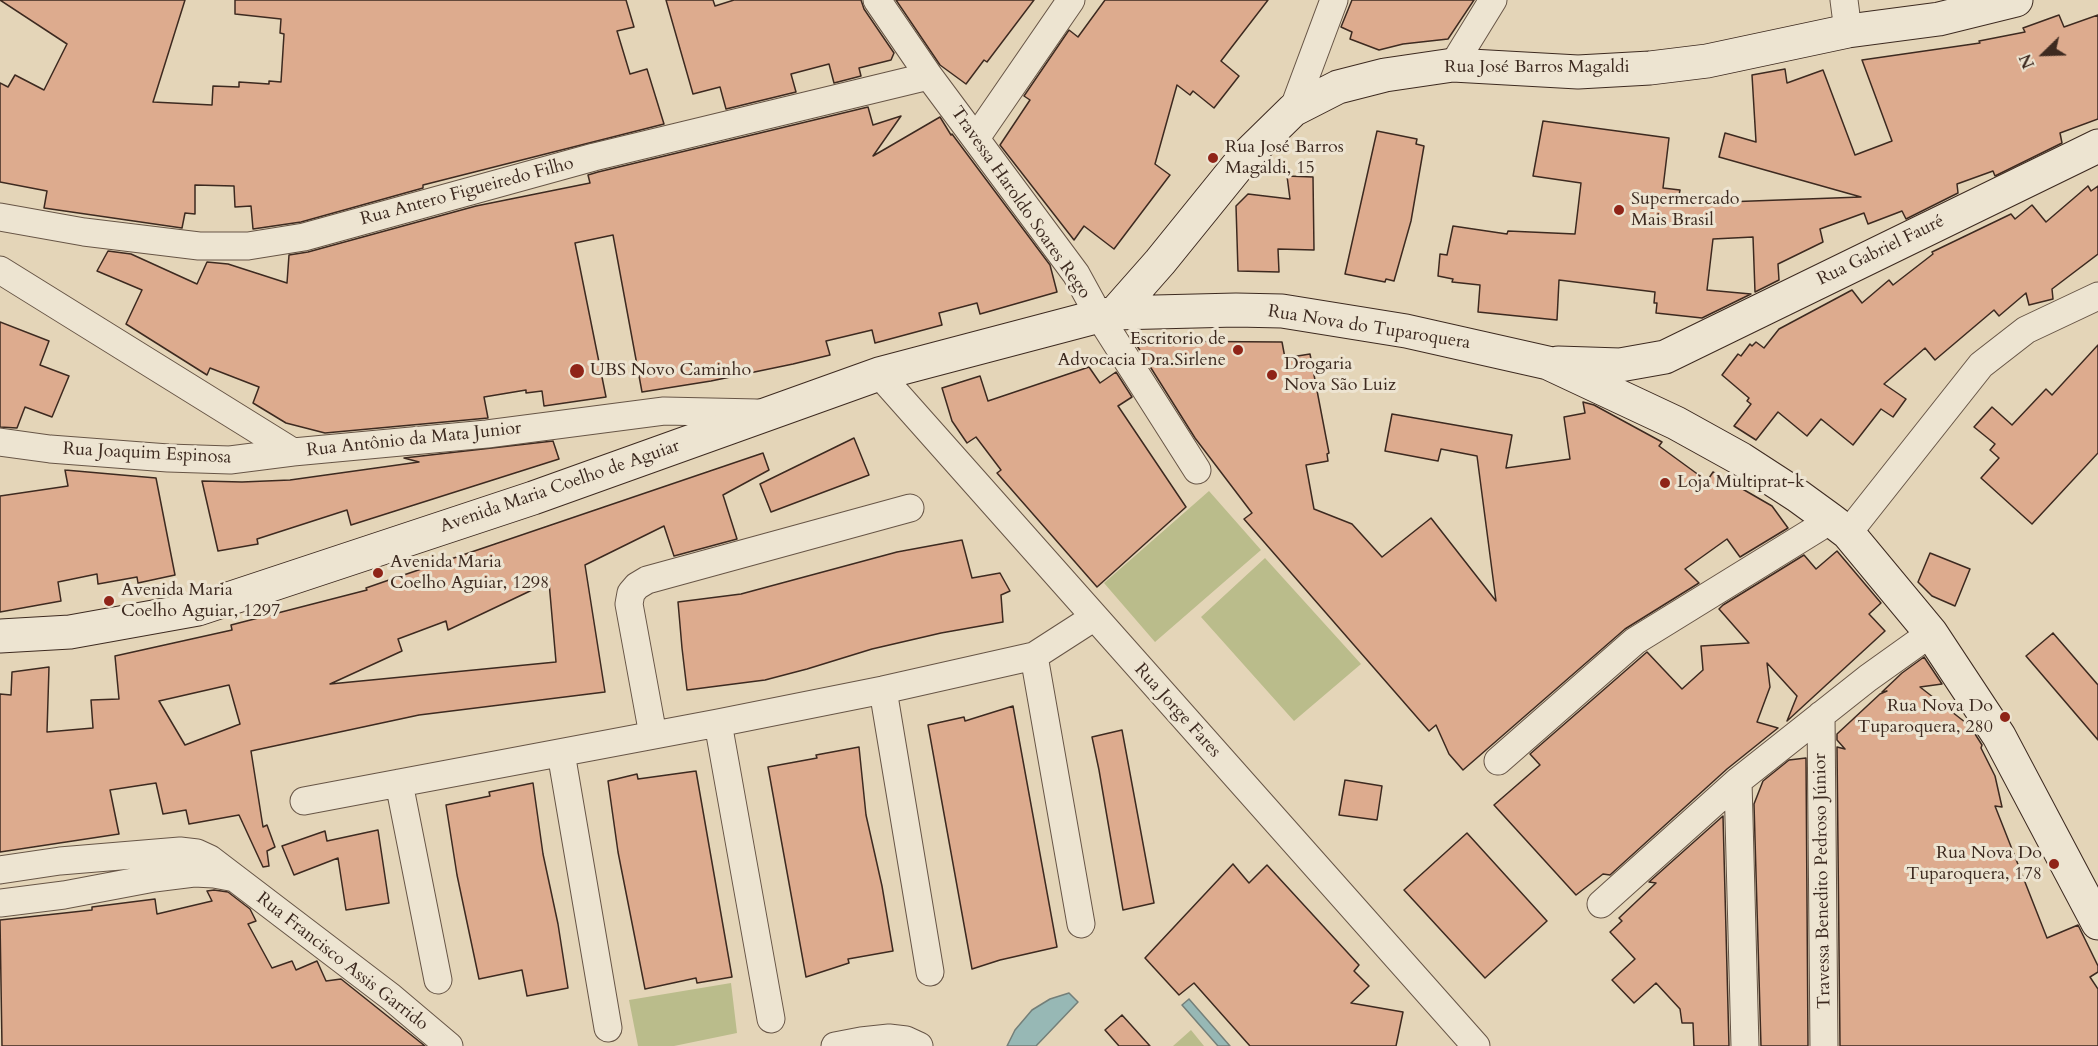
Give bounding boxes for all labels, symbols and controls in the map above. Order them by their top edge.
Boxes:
north arrow [2014,24,2074,84]
text: N [2015,50,2040,72]
street label: Rua José Barros Magaldi [1444,57,1630,79]
street label: Travessa Haroldo Soares Rego [945,103,1095,303]
place label: Rua José Barros Magaldi, 15 [1225,137,1344,180]
marker: Rua José Barros Magaldi, 15 [1206,151,1220,165]
street label: Rua Antero Figueiredo Filho [358,153,576,231]
place label: Supermercado Mais Brasil [1631,189,1739,232]
marker: Supermercado Mais Brasil [1612,203,1626,217]
street label: Rua Gabriel Fauré [1814,211,1948,291]
street label: Rua Nova do Tuparoquera [1266,301,1472,355]
place label: Escritorio de Advocacia Dra.Sirlene [1058,329,1226,372]
marker: Escritorio de Advocacia Dra.Sirlene [1231,343,1245,357]
place label: Drogaria Nova São Luiz [1284,354,1396,397]
place label: UBS Novo Caminho [590,360,751,382]
marker: UBS Novo Caminho [568,362,586,380]
marker: Drogaria Nova São Luiz [1265,368,1279,382]
street label: Rua Antônio da Mata Junior [305,418,523,462]
street label: Avenida Maria Coelho de Aguiar [437,436,683,538]
street label: Rua Joaquim Espinosa [62,439,232,469]
place label: Loja Multiprat-k [1677,472,1805,494]
marker: Loja Multiprat-k [1658,476,1672,490]
place label: Avenida Maria Coelho Aguiar, 1298 [390,552,549,594]
marker: Avenida Maria Coelho Aguiar, 1298 [371,566,385,580]
place label: Avenida Maria Coelho Aguiar, 1297 [121,580,280,622]
marker: Avenida Maria Coelho Aguiar, 1297 [102,594,116,608]
street label: Rua Jorge Fares [1129,659,1225,763]
place label: Rua Nova Do Tuparoquera, 280 [1857,696,1993,738]
marker: Rua Nova Do Tuparoquera, 280 [1998,710,2012,724]
street label: Travessa Benedito Pedroso Júnior [1810,753,1836,1009]
place label: Rua Nova Do Tuparoquera, 178 [1906,843,2042,886]
marker: Rua Nova Do Tuparoquera, 178 [2047,857,2061,871]
street label: Rua Francisco Assis Garrido [252,888,432,1036]

